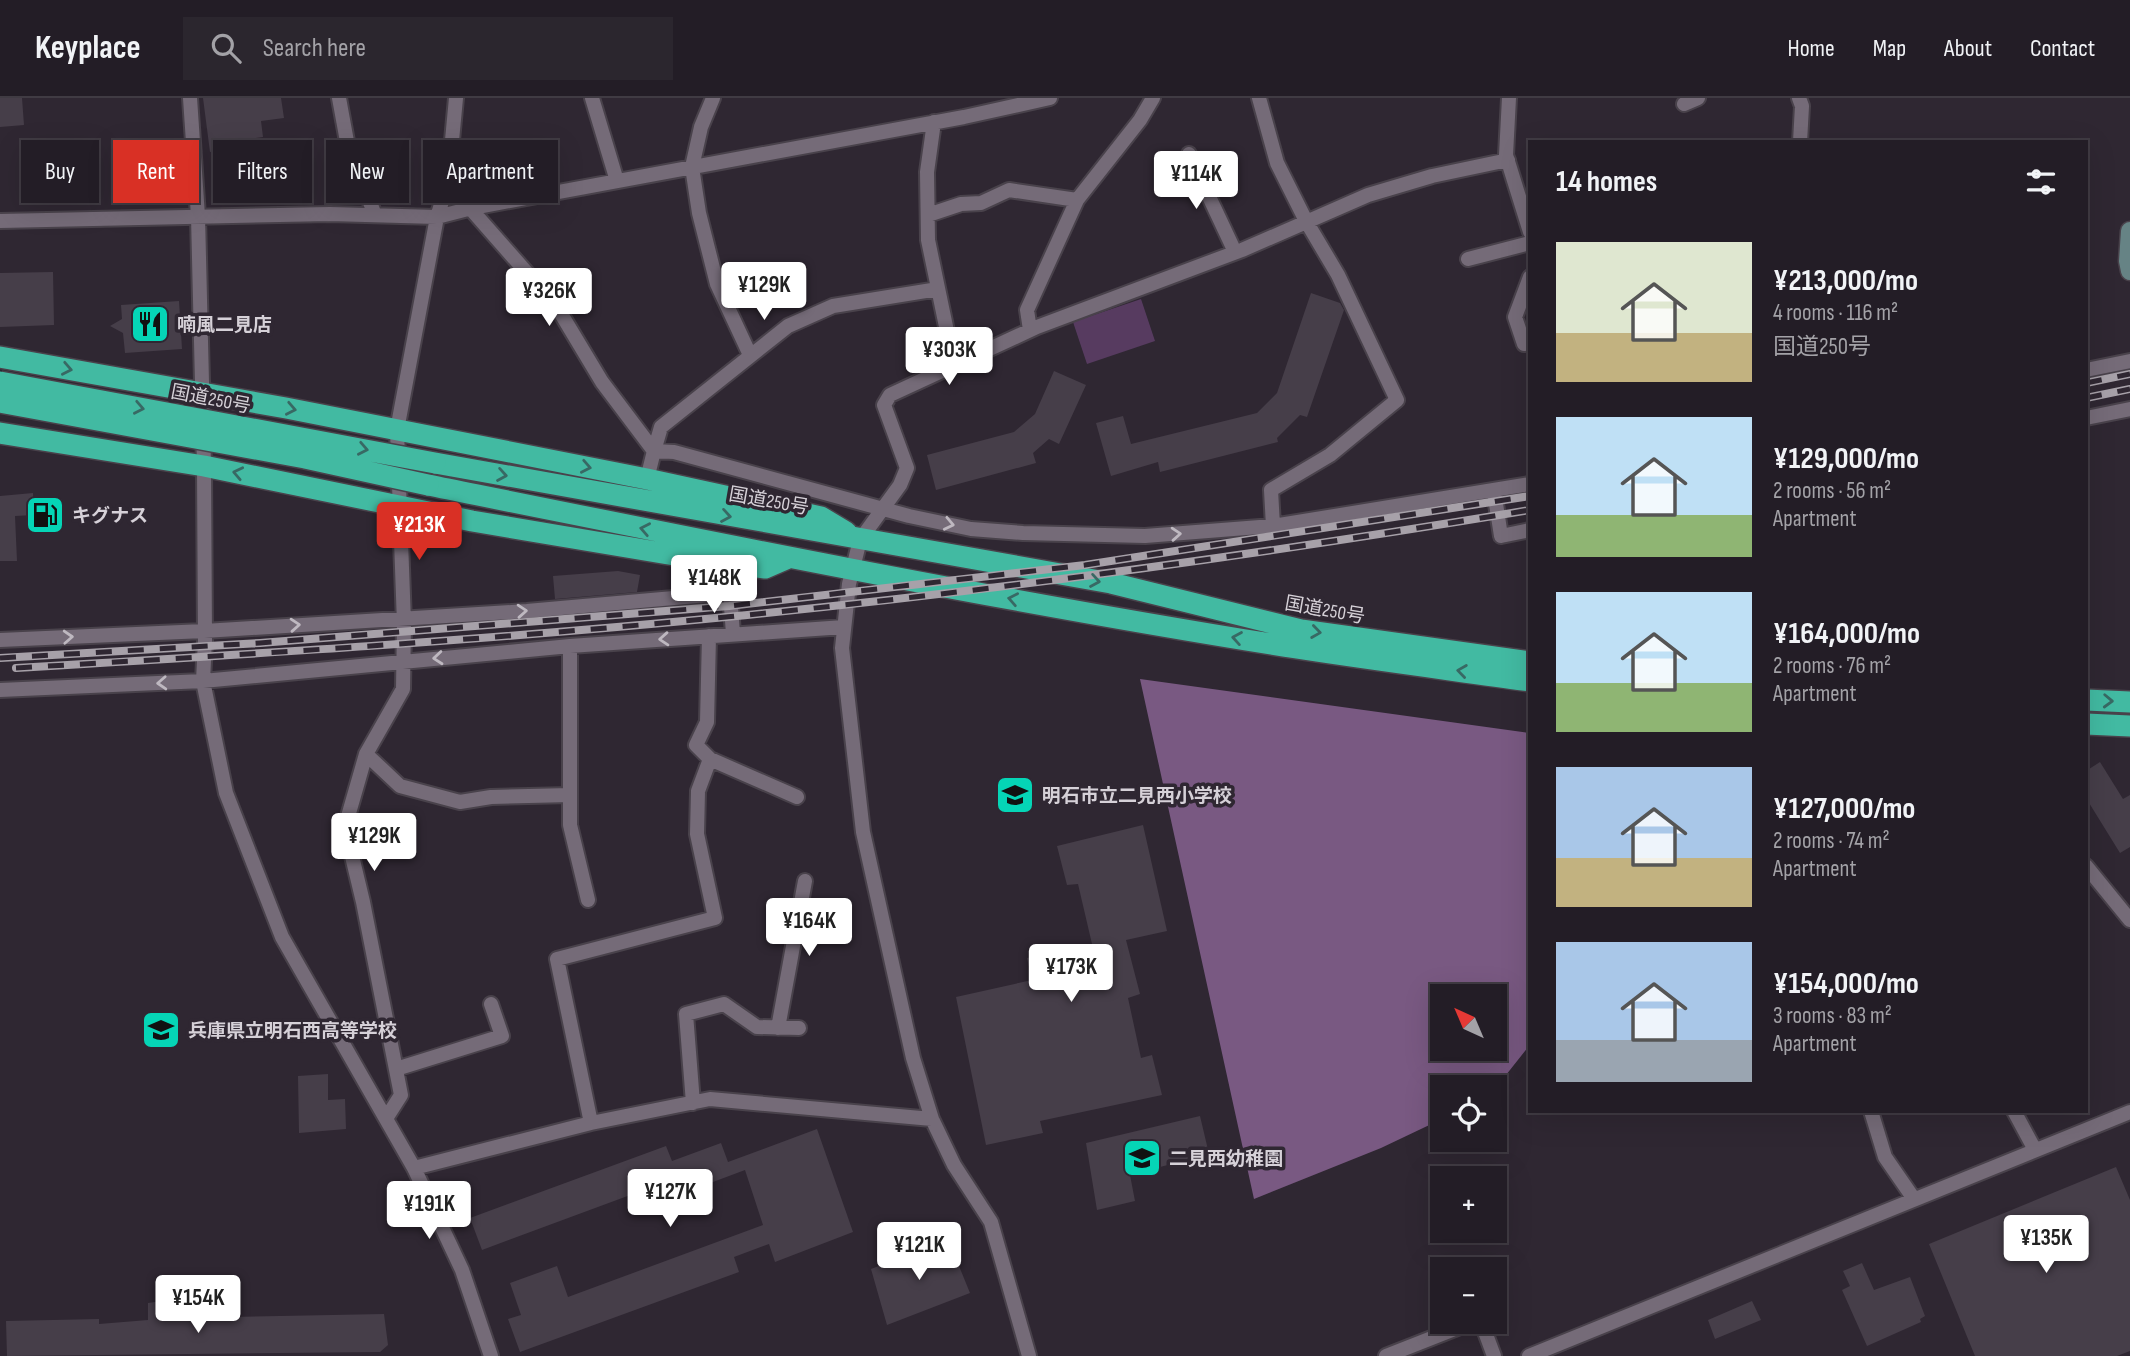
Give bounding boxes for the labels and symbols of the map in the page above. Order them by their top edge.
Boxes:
pin: ¥114K [1147,152,1245,211]
pin: ¥129K [715,262,813,322]
pin: ¥326K [500,268,598,328]
restaurant icon: 喃風二見店 [129,303,171,345]
place label: 喃風二見店 [177,314,272,337]
pin: ¥303K [900,328,998,387]
one-way arrow [61,361,73,376]
street label: 国道250号 [169,380,253,418]
one-way arrow [133,400,145,415]
one-way arrow [285,401,297,416]
one-way arrow [357,441,369,456]
one-way arrow [580,459,592,474]
one-way arrow [232,466,244,481]
one-way arrow [496,467,508,482]
street label: 国道250号 [727,483,811,520]
fuel station icon: キグナス [24,494,66,536]
pin: ¥213K [370,503,468,562]
place label: キグナス [72,505,148,528]
one-way arrow [720,508,732,523]
one-way arrow [943,516,955,531]
one-way arrow [639,522,651,537]
one-way arrow [1171,527,1182,542]
pin: ¥148K [665,556,763,615]
one-way arrow [1089,572,1101,587]
one-way arrow [1007,592,1019,607]
street label: 国道250号 [1283,592,1367,629]
one-way arrow [517,604,528,619]
one-way arrow [290,618,301,633]
one-way arrow [1311,624,1322,639]
one-way arrow [63,630,74,645]
one-way arrow [659,631,670,646]
one-way arrow [1231,631,1243,646]
one-way arrow [432,650,443,665]
one-way arrow [1456,664,1468,679]
one-way arrow [157,675,168,690]
one-way arrow [2103,693,2114,708]
school or university icon: 明石市立二見西小学校 [994,774,1036,816]
place label: 明石市立二見西小学校 [1042,785,1232,808]
pin: ¥129K [325,814,423,873]
pin: ¥164K [760,898,858,958]
pin: ¥173K [1022,944,1120,1004]
north arrow [1430,984,1507,1060]
school or university icon: 兵庫県立明石西高等学校 [140,1009,182,1051]
place label: 兵庫県立明石西高等学校 [188,1020,397,1043]
school or university icon: 二見西幼稚園 [1121,1137,1163,1179]
place label: 二見西幼稚園 [1169,1148,1283,1171]
pin: ¥127K [621,1170,719,1229]
pin: ¥191K [380,1182,478,1241]
pin: ¥135K [1997,1216,2095,1275]
pin: ¥121K [870,1222,968,1282]
pin: ¥154K [149,1276,247,1335]

